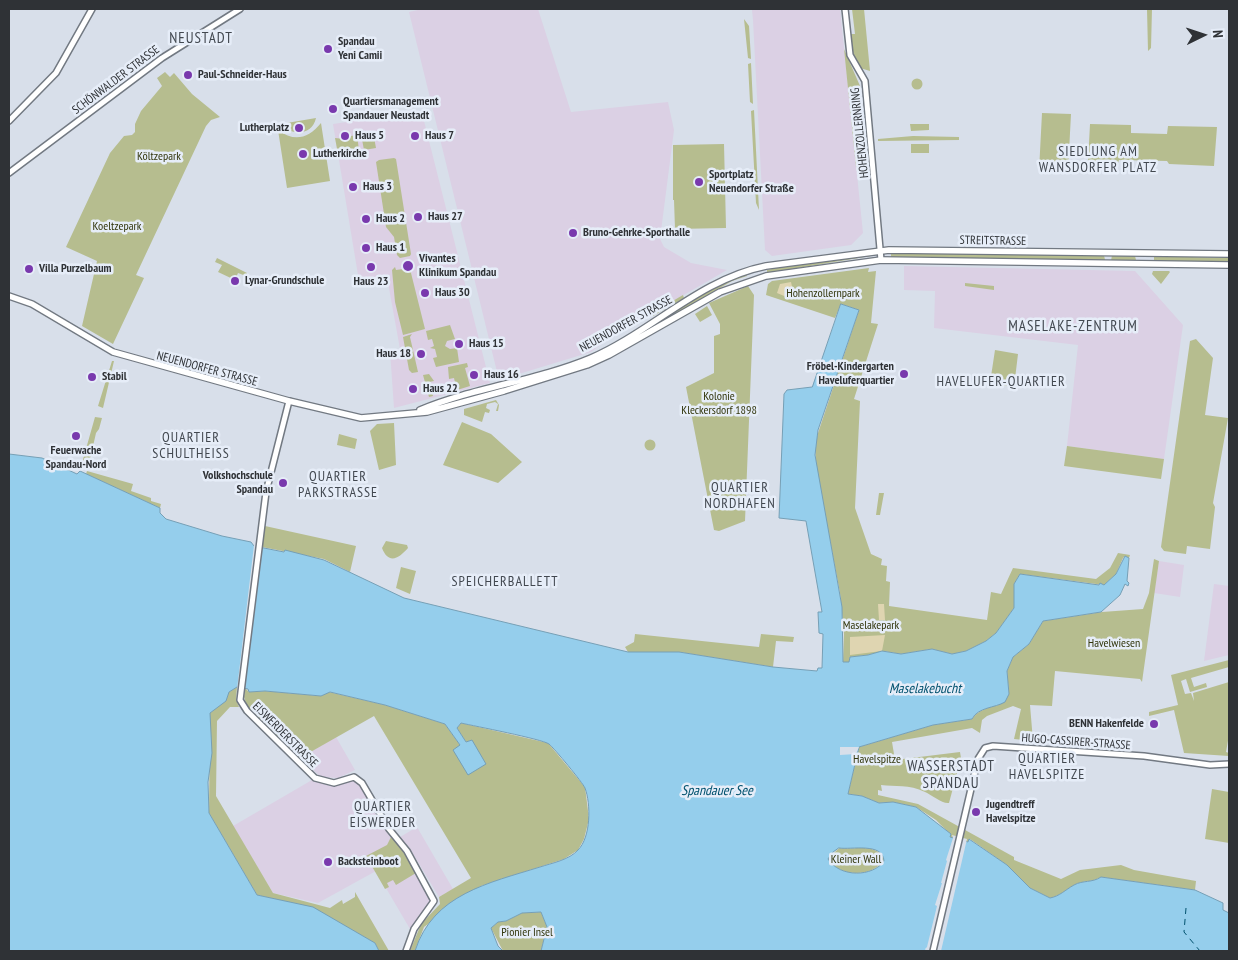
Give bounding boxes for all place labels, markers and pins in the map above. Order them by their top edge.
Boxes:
place label: Spandau Yeni Camii [338,35,382,63]
marker: Spandau Yeni Camii [322,43,334,55]
place label: Paul-Schneider-Haus [198,68,287,82]
marker: Paul-Schneider-Haus [182,69,194,81]
place label: Quartiersmanagement Spandauer Neustadt [343,95,438,123]
marker: Quartiersmanagement Spandauer Neustadt [327,103,339,115]
place label: Lutherplatz [240,121,289,135]
marker: Lutherplatz [293,122,305,134]
place label: Haus 5 [355,129,384,143]
place label: Haus 7 [425,129,454,143]
marker: Haus 5 [339,130,351,142]
marker: Haus 7 [409,130,421,142]
place label: Lutherkirche [313,147,367,161]
marker: Lutherkirche [297,148,309,160]
place label: Sportplatz Neuendorfer Straße [709,168,794,196]
marker: Sportplatz Neuendorfer Straße [693,176,705,188]
place label: Haus 3 [363,180,392,194]
marker: Haus 3 [347,181,359,193]
place label: Haus 27 [428,210,463,224]
marker: Haus 27 [412,211,424,223]
place label: Haus 2 [376,212,405,226]
marker: Haus 2 [360,213,372,225]
place label: Bruno-Gehrke-Sporthalle [583,226,690,240]
marker: Bruno-Gehrke-Sporthalle [567,227,579,239]
place label: Haus 1 [376,241,405,255]
marker: Haus 1 [360,242,372,254]
place label: Vivantes Klinikum Spandau [419,252,496,280]
marker: Vivantes Klinikum Spandau [401,259,415,273]
marker: Haus 23 [365,261,377,273]
place label: Villa Purzelbaum [39,262,111,276]
marker: Villa Purzelbaum [23,263,35,275]
place label: Lynar-Grundschule [245,274,324,288]
marker: Lynar-Grundschule [229,275,241,287]
place label: Haus 23 [354,275,388,289]
place label: Haus 30 [435,286,470,300]
marker: Haus 30 [419,287,431,299]
place label: Haus 15 [469,337,504,351]
marker: Haus 15 [453,338,465,350]
place label: Haus 18 [376,347,411,361]
marker: Haus 18 [415,348,427,360]
place label: Fröbel-Kindergarten Haveluferquartier [807,360,894,388]
place label: Haus 16 [484,368,519,382]
marker: Fröbel-Kindergarten Haveluferquartier [898,368,910,380]
marker: Haus 16 [468,369,480,381]
place label: Stabil [102,370,127,384]
marker: Stabil [86,371,98,383]
place label: Haus 22 [423,382,458,396]
marker: Haus 22 [407,383,419,395]
marker: Feuerwache Spandau-Nord [70,430,82,442]
place label: Feuerwache Spandau-Nord [46,444,106,472]
place label: Volkshochschule Spandau [203,469,273,497]
marker: Volkshochschule Spandau [277,477,289,489]
place label: BENN Hakenfelde [1069,717,1144,731]
marker: BENN Hakenfelde [1148,718,1160,730]
place label: Jugendtreff Havelspitze [986,798,1036,826]
marker: Jugendtreff Havelspitze [970,806,982,818]
place label: Backsteinboot [338,855,398,869]
marker: Backsteinboot [322,856,334,868]

